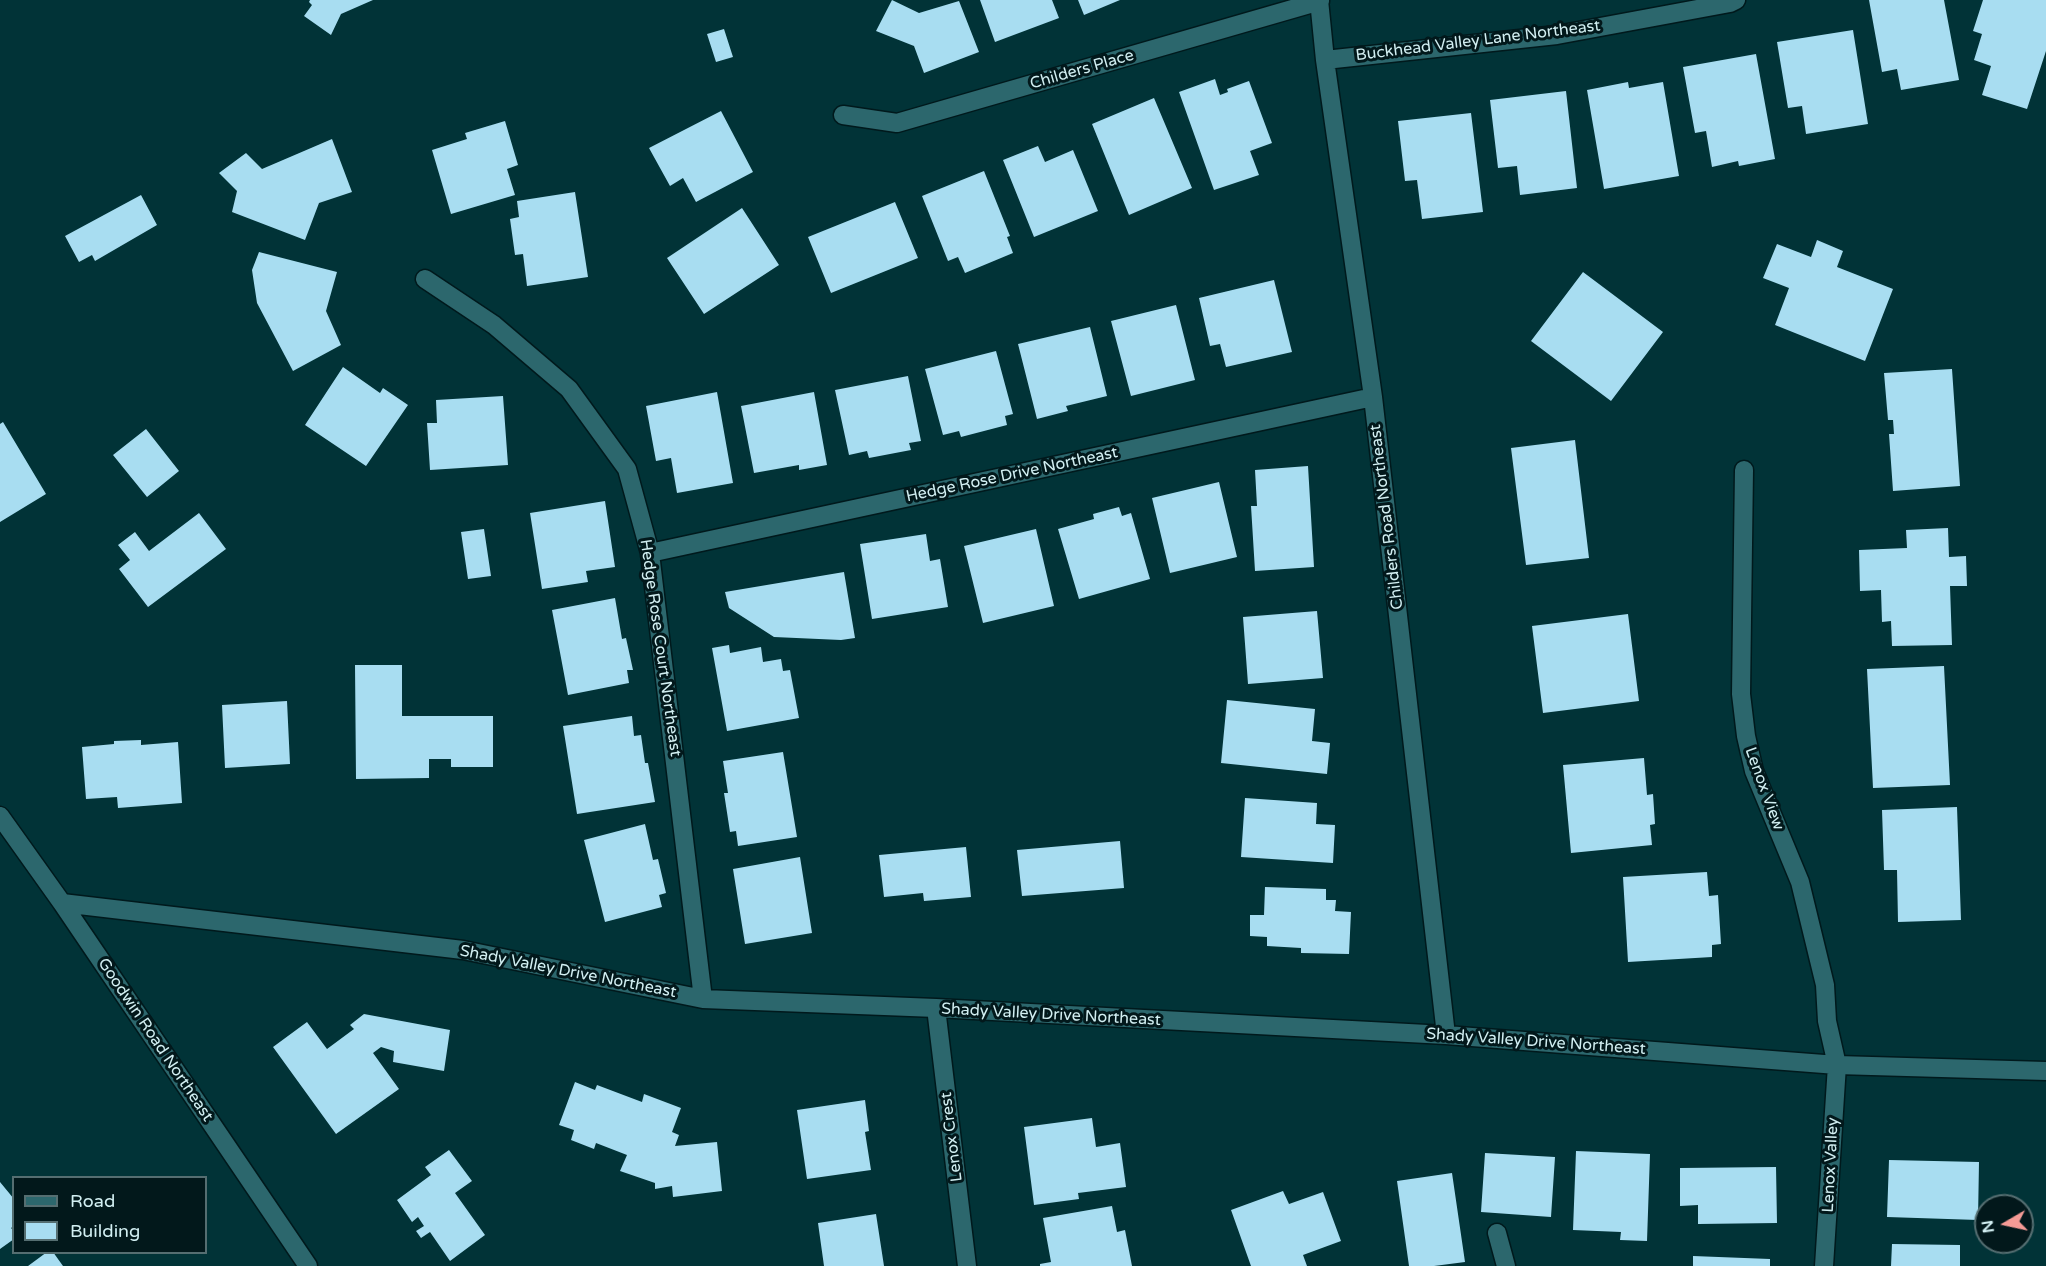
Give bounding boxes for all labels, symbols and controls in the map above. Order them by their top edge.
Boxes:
street label: Buckhead Valley Lane Northeast [1355,16,1601,66]
street label: Childers Place [1028,46,1136,94]
street label: Childers Road Northeast [1366,423,1408,611]
street label: Hedge Rose Drive Northeast [904,443,1120,507]
street label: Hedge Rose Court Northeast [635,538,685,758]
street label: Lenox View [1740,745,1788,833]
street label: Shady Valley Drive Northeast [458,942,678,1002]
street label: Goodwin Road Northeast [93,955,217,1125]
street label: Shady Valley Drive Northeast [941,1000,1161,1030]
street label: Shady Valley Drive Northeast [1426,1025,1646,1059]
street label: Lenox Crest [937,1091,967,1183]
street label: Lenox Valley [1819,1117,1843,1213]
legend [12,1176,207,1254]
text: Road [70,1190,115,1212]
north arrow [1974,1194,2034,1254]
text: N [1977,1219,1999,1234]
text: Building [70,1220,140,1242]

